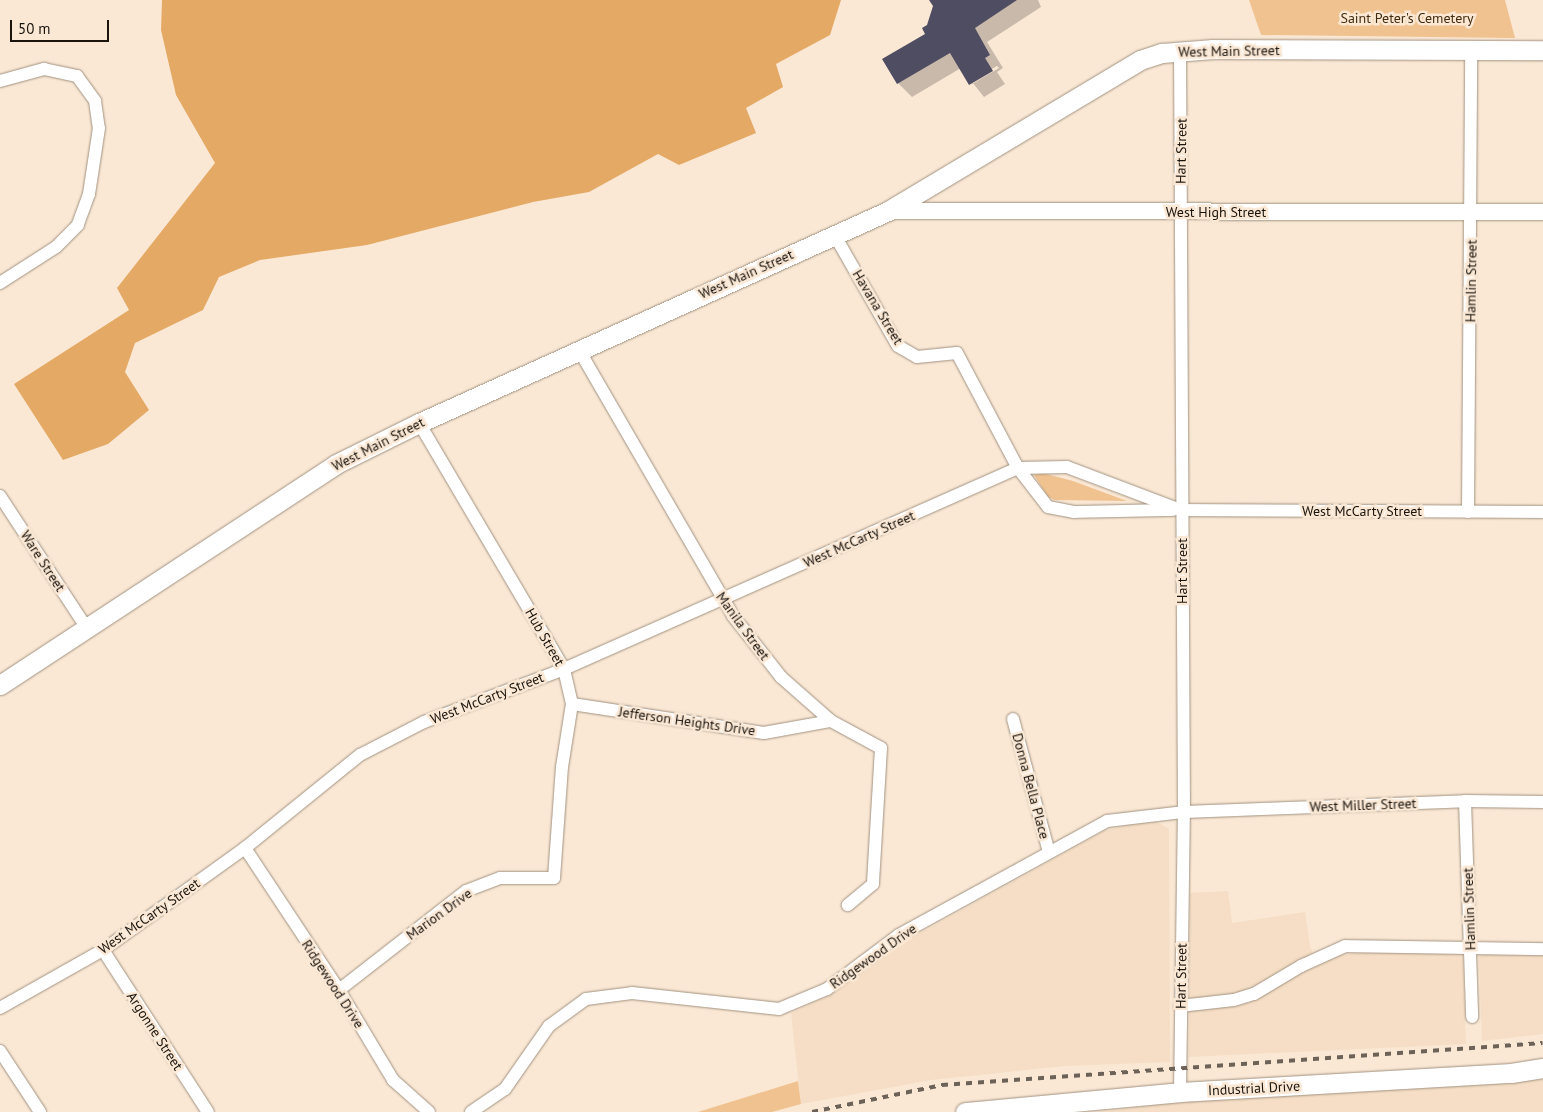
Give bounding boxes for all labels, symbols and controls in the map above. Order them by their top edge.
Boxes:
scale bar [12,10,111,42]
park label: Saint Peter's Cemetery [1340,10,1474,26]
text: 50 m [18,19,51,38]
street label: West Main Street [1178,42,1280,60]
street label: Hart Street [1172,118,1190,184]
street label: West High Street [1166,204,1266,220]
street label: Hamlin Street [1462,240,1480,322]
street label: West Main Street [696,246,796,302]
street label: Havana Street [849,267,907,347]
street label: West Main Street [329,413,427,475]
street label: West McCarty Street [1302,503,1422,519]
street label: West McCarty Street [801,507,917,571]
street label: Ware Street [17,527,69,595]
street label: Hart Street [1174,538,1190,604]
street label: Manila Street [713,589,773,663]
street label: Hub Street [522,605,568,669]
street label: West McCarty Street [428,669,546,727]
street label: Jefferson Heights Drive [618,703,756,739]
street label: Donna Bella Place [1009,731,1053,841]
street label: West Miller Street [1309,795,1417,815]
street label: Hamlin Street [1459,867,1479,951]
street label: West McCarty Street [95,875,203,957]
street label: Marion Drive [403,885,475,943]
street label: Ridgewood Drive [826,920,920,992]
street label: Ridgewood Drive [298,937,368,1031]
street label: Hart Street [1172,943,1190,1009]
street label: Argonne Street [123,989,187,1073]
street label: Industrial Drive [1208,1077,1300,1099]

